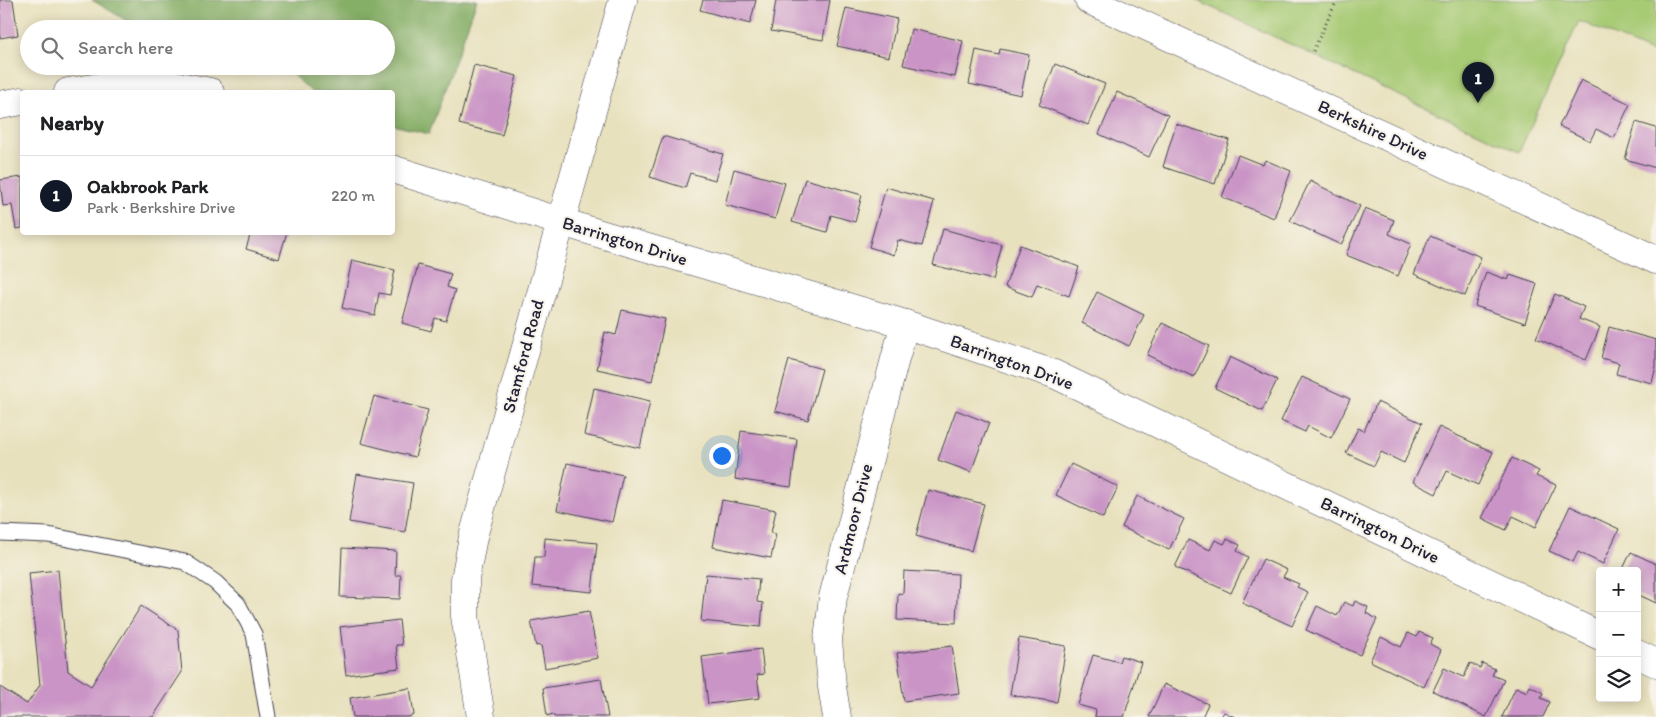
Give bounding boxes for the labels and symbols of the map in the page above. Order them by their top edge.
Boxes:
pin: 1 [1462,62,1494,103]
street label: Berkshire Drive [1314,95,1432,165]
street label: Barrington Drive [560,212,690,270]
street label: Stamford Road [497,297,549,415]
street label: Barrington Drive [947,329,1077,395]
your location [709,443,735,469]
street label: Ardmoor Drive [829,461,877,577]
street label: Barrington Drive [1317,492,1443,568]

